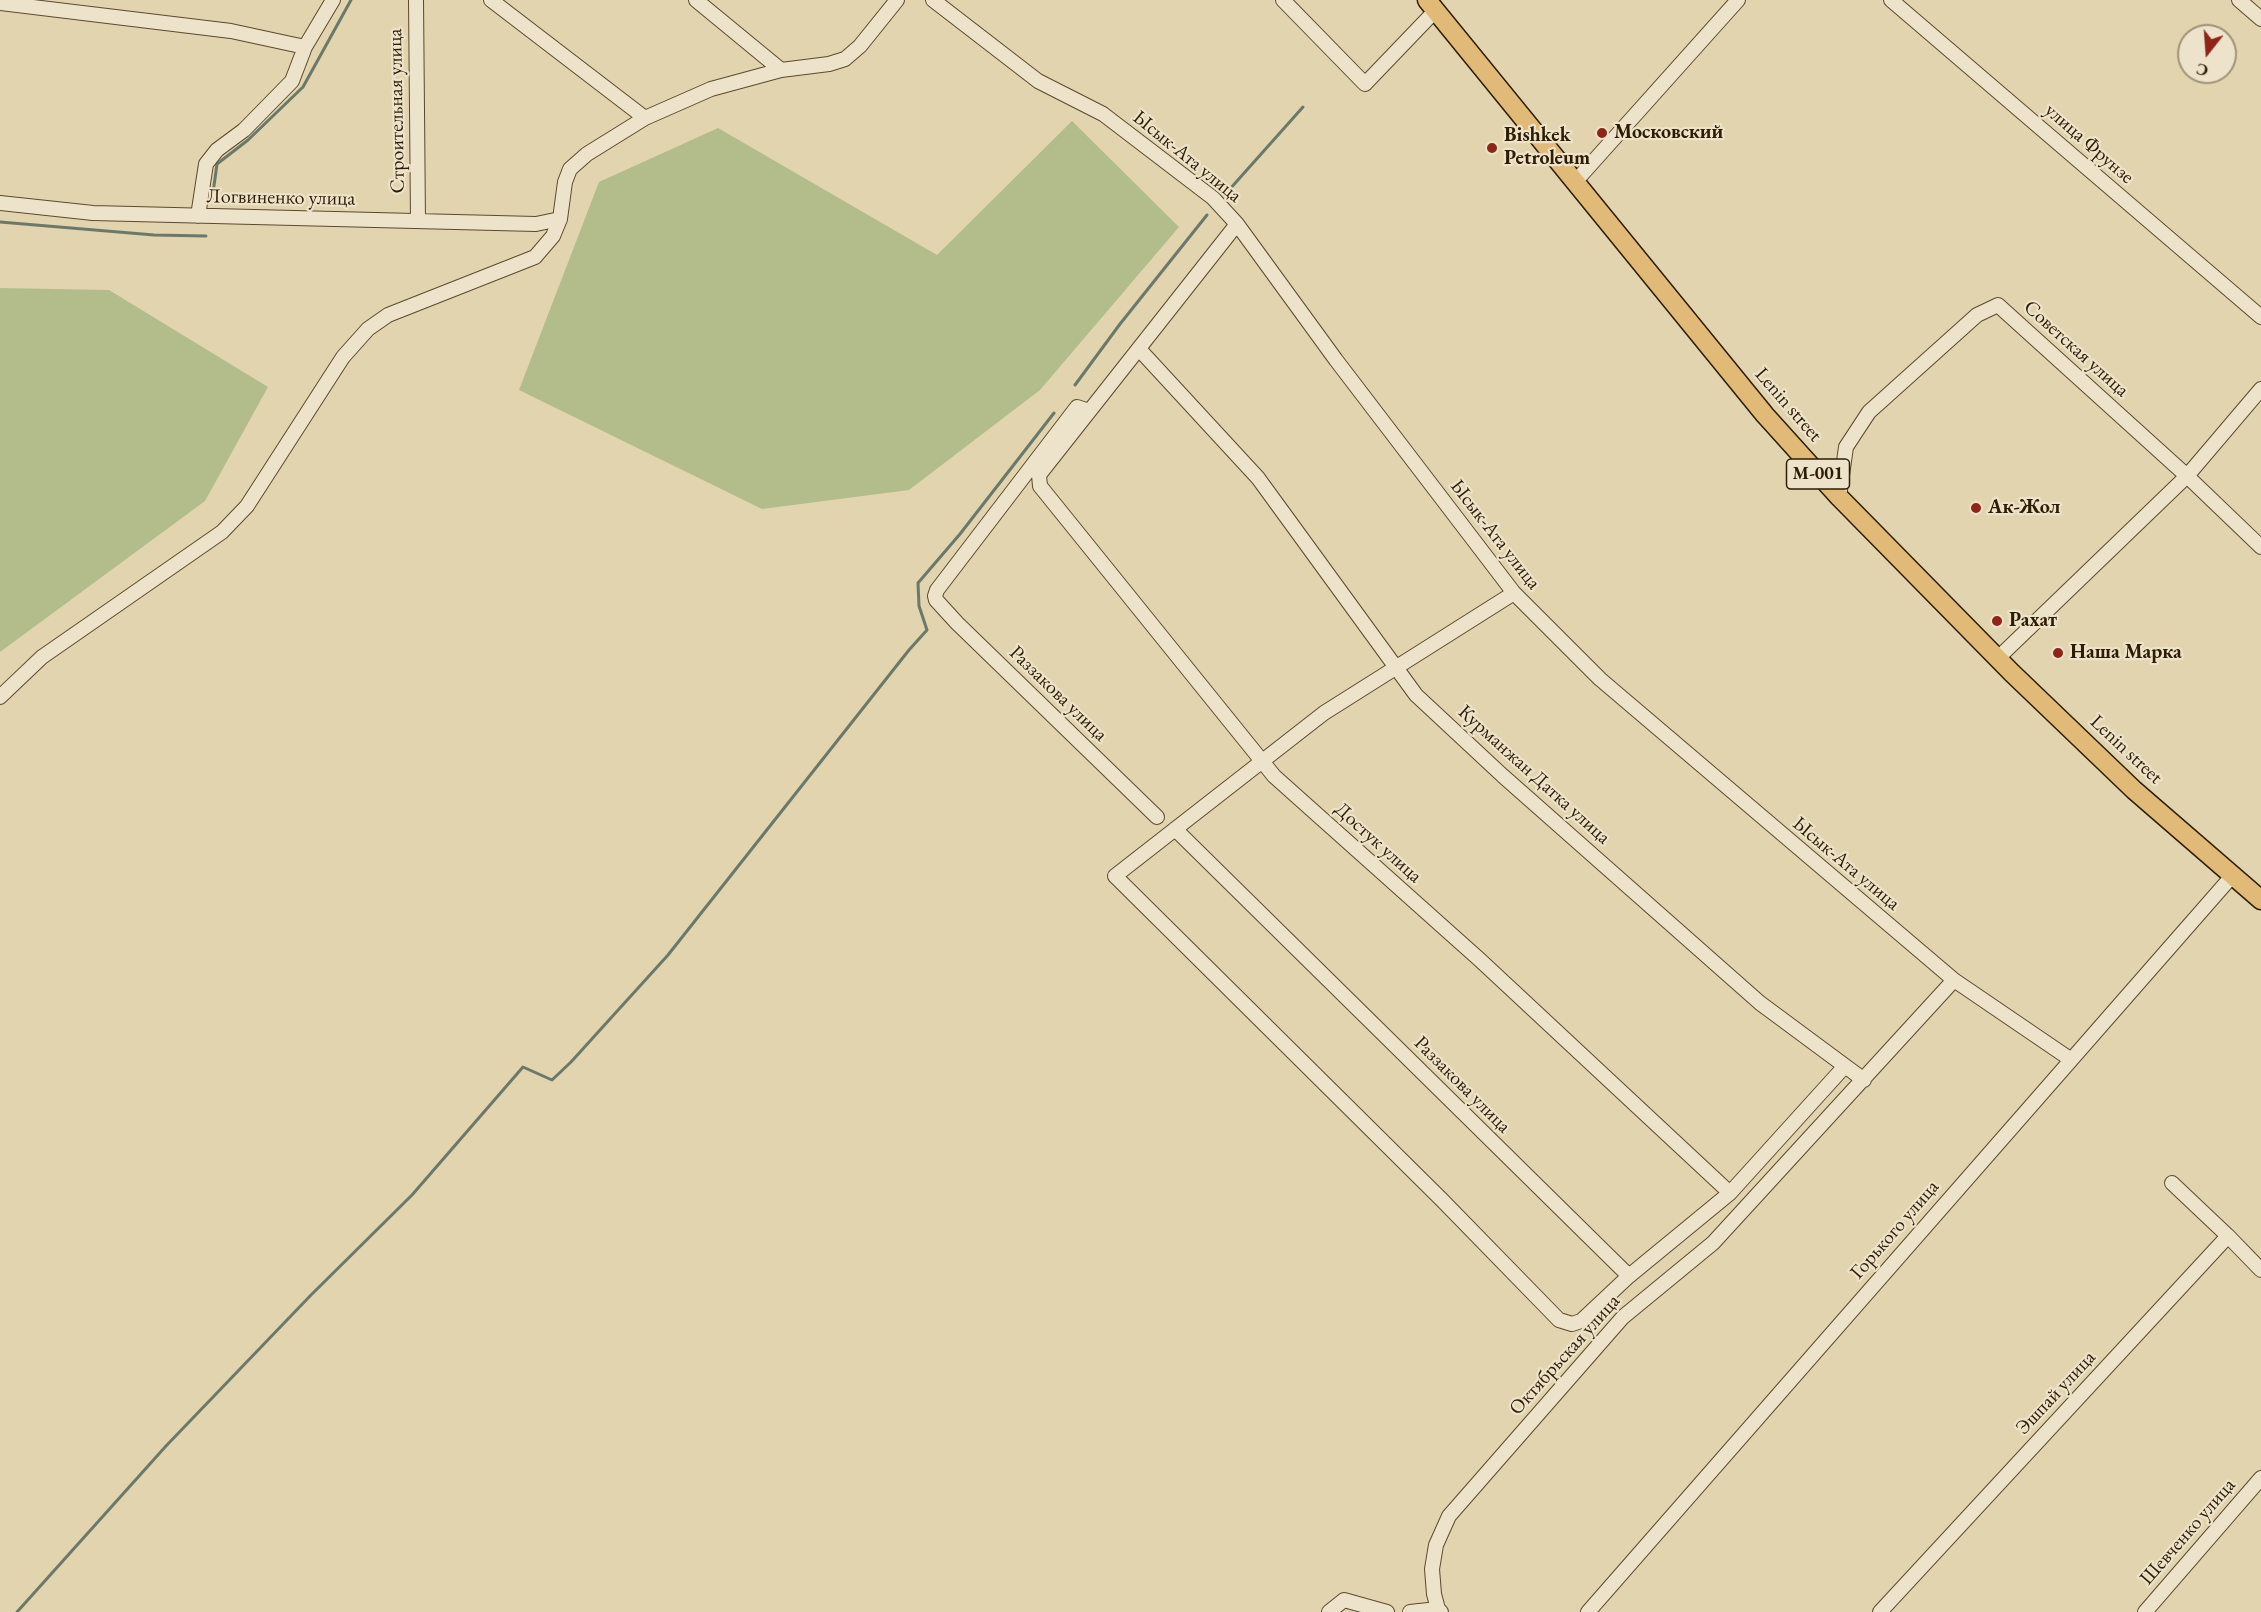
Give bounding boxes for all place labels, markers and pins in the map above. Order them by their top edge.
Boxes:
place label: Московский [1614,121,1723,145]
place label: Bishkek Petroleum [1504,124,1590,171]
marker: Московский [1595,126,1609,140]
marker: Bishkek Petroleum [1485,141,1499,155]
place label: Ак-Жол [1988,496,2060,520]
marker: Ак-Жол [1969,501,1983,515]
place label: Рахат [2009,609,2057,633]
marker: Рахат [1990,614,2004,628]
place label: Наша Марка [2070,641,2182,665]
marker: Наша Марка [2051,646,2065,660]

